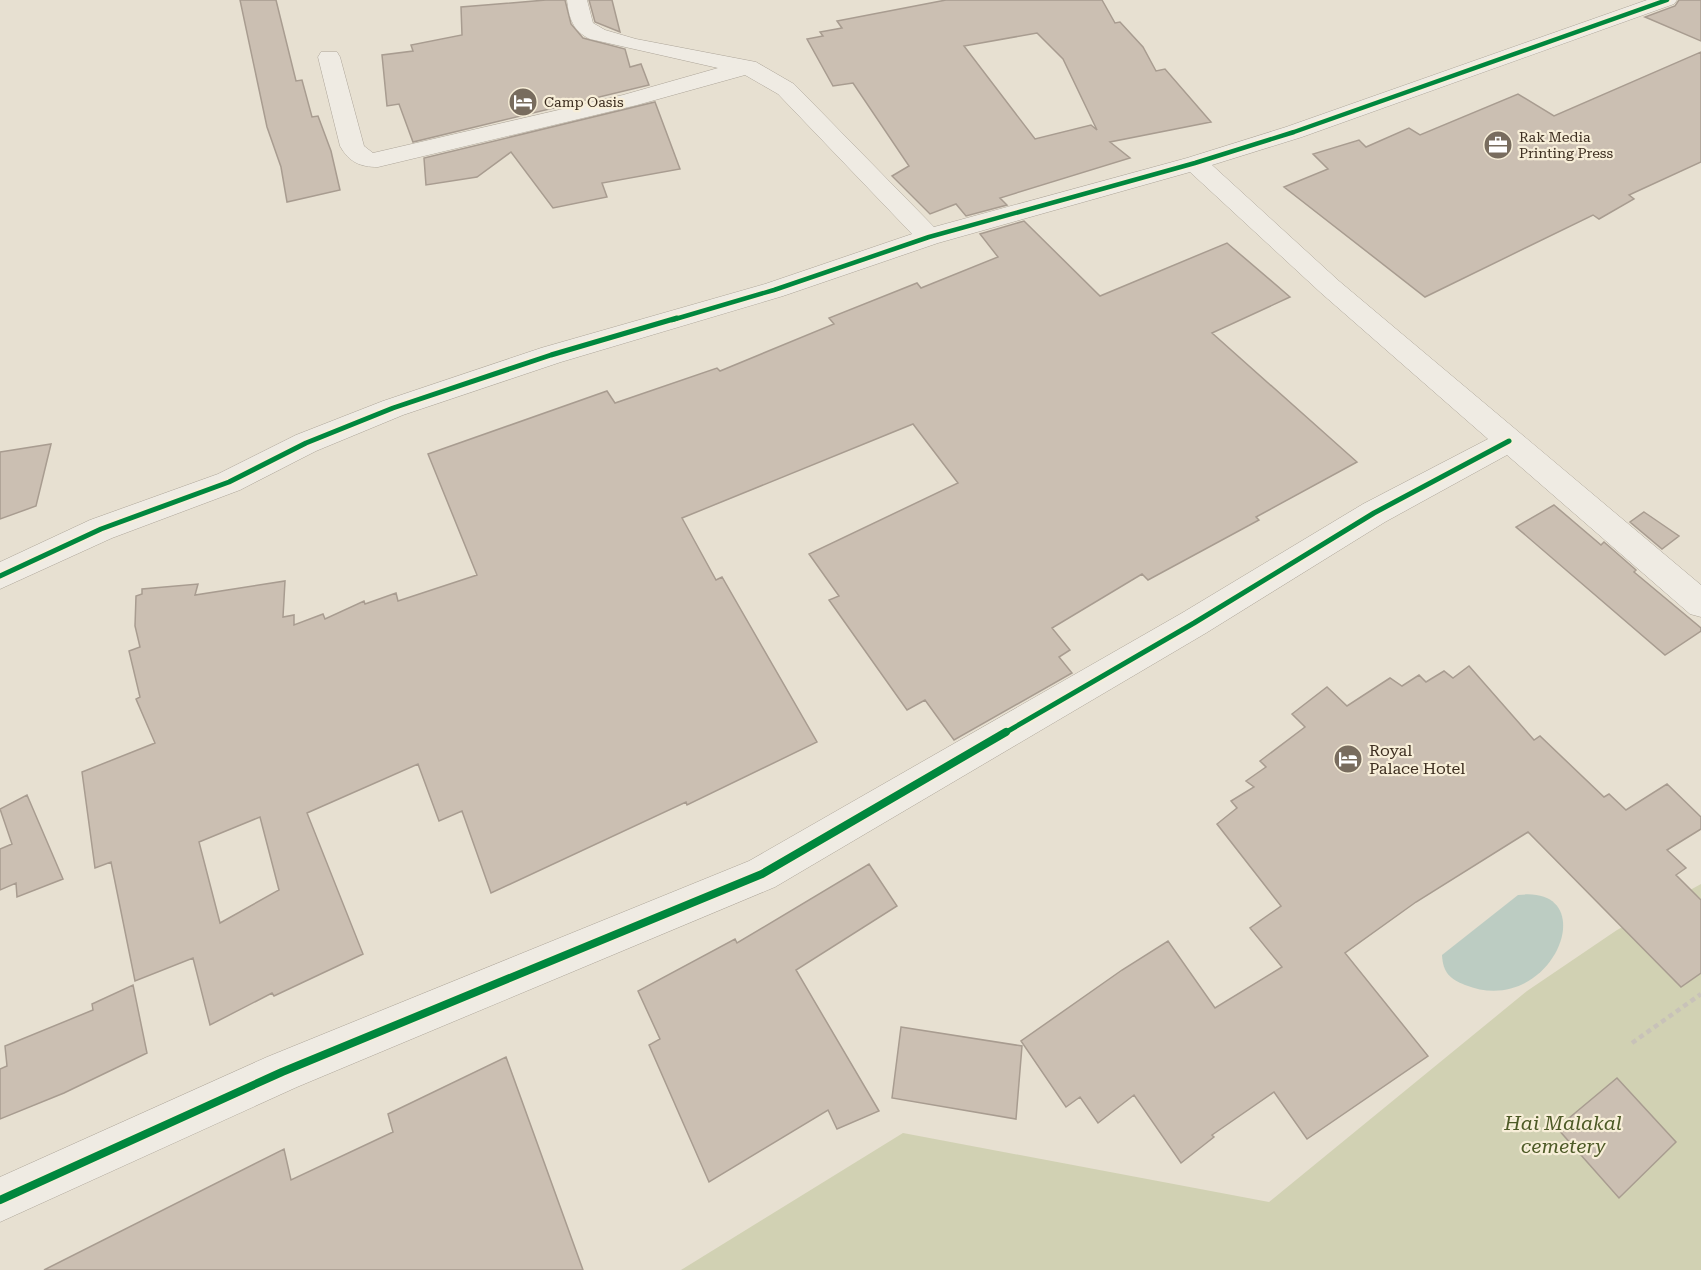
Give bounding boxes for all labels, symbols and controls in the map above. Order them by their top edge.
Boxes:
hotel icon: Camp Oasis [507,86,539,118]
place label: Camp Oasis [544,94,624,110]
office icon: Rak Media Printing Press [1482,129,1514,161]
place label: Rak Media Printing Press [1519,129,1613,161]
place label: Royal Palace Hotel [1369,741,1465,778]
hotel icon: Royal Palace Hotel [1332,743,1364,775]
park label: Hai Malakal cemetery [1503,1111,1622,1158]

